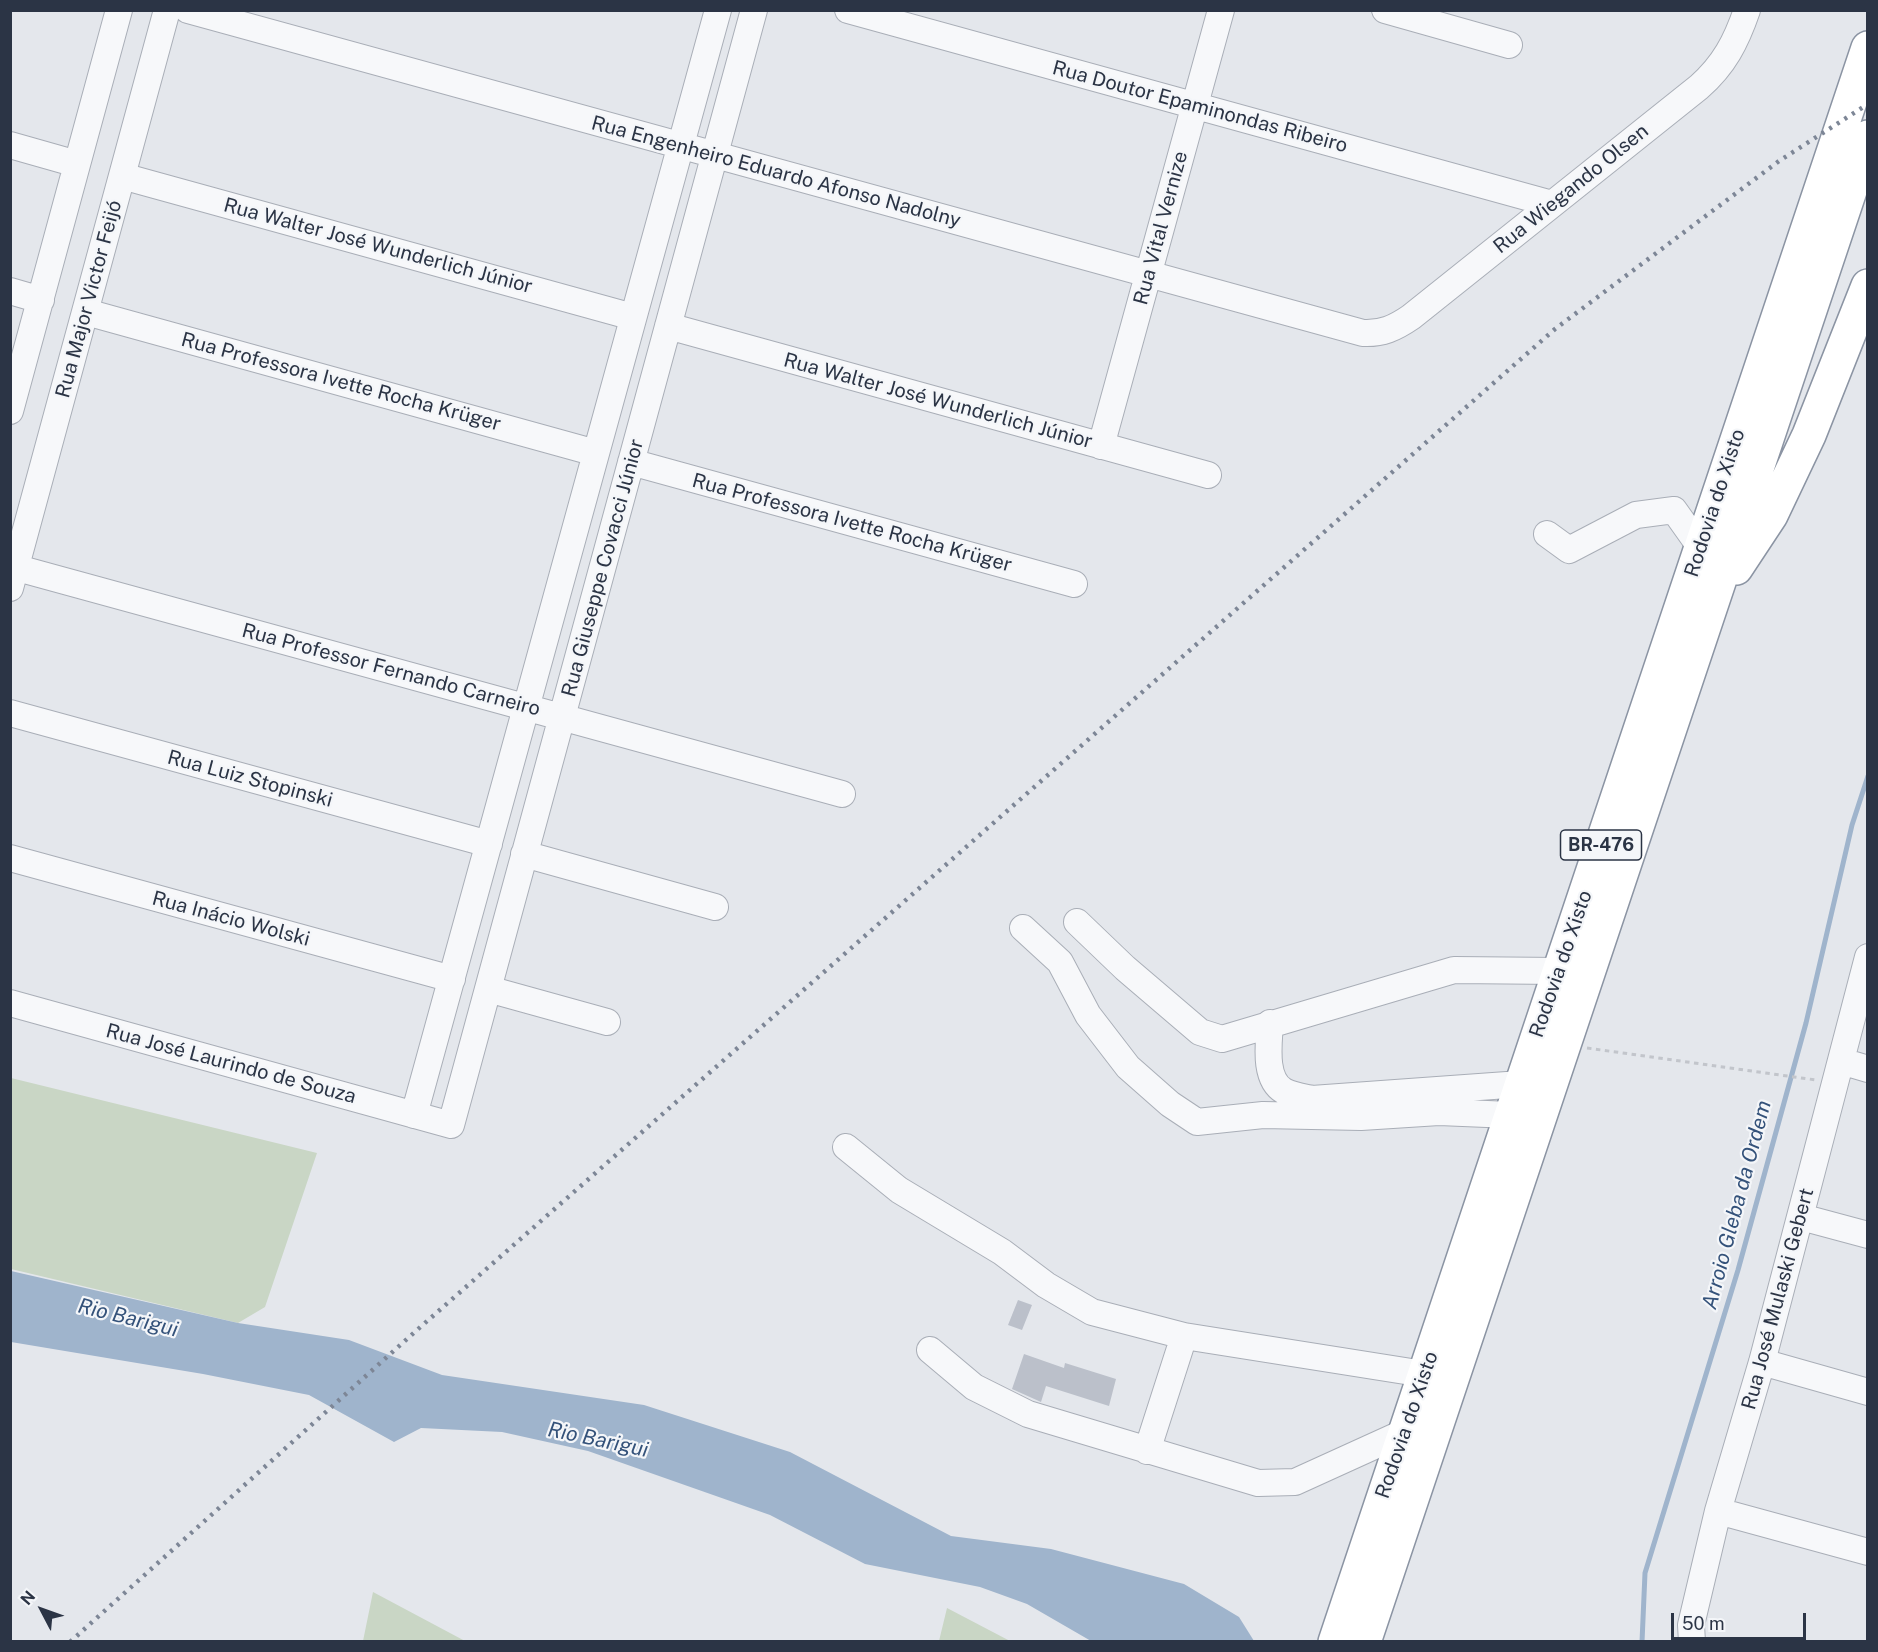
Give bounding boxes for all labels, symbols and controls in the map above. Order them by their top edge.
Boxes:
street label: Rua Doutor Epaminondas Ribeiro [1050,56,1350,158]
street label: Rua Engenheiro Eduardo Afonso Nadolny [589,111,963,233]
street label: Rua Wiegando Olsen [1489,119,1653,259]
street label: Rua Vital Vernize [1129,149,1193,307]
street label: Rua Walter José Wunderlich Júnior [221,193,535,299]
street label: Rua Major Victor Feijó [51,198,127,400]
street label: Rua Professora Ivette Rocha Krüger [179,328,503,436]
street label: Rua Walter José Wunderlich Júnior [781,348,1095,454]
street label: Rodovia do Xisto [1680,426,1750,580]
street label: Rua Giuseppe Covacci Júnior [557,437,649,699]
street label: Rua Professora Ivette Rocha Krüger [690,469,1014,577]
street label: Rua Professor Fernando Carneiro [239,619,543,721]
street label: Rua Luiz Stopinski [165,745,335,813]
road number: BR-476 [1560,830,1642,860]
street label: Rua Inácio Wolski [149,886,313,952]
street label: Rodovia do Xisto [1525,887,1597,1041]
street label: Rua José Laurindo de Souza [103,1019,359,1109]
water label: Arroio Gleba da Ordem [1697,1098,1777,1312]
street label: Rua José Mulaski Gebert [1737,1186,1819,1412]
water label: Rio Barigui [75,1293,181,1343]
street label: Rodovia do Xisto [1371,1348,1443,1502]
water label: Rio Barigui [545,1417,651,1463]
north arrow [12,1580,72,1640]
text: N [17,1587,39,1609]
scale bar [1674,1601,1809,1639]
text: 50 m [1682,1613,1725,1634]

